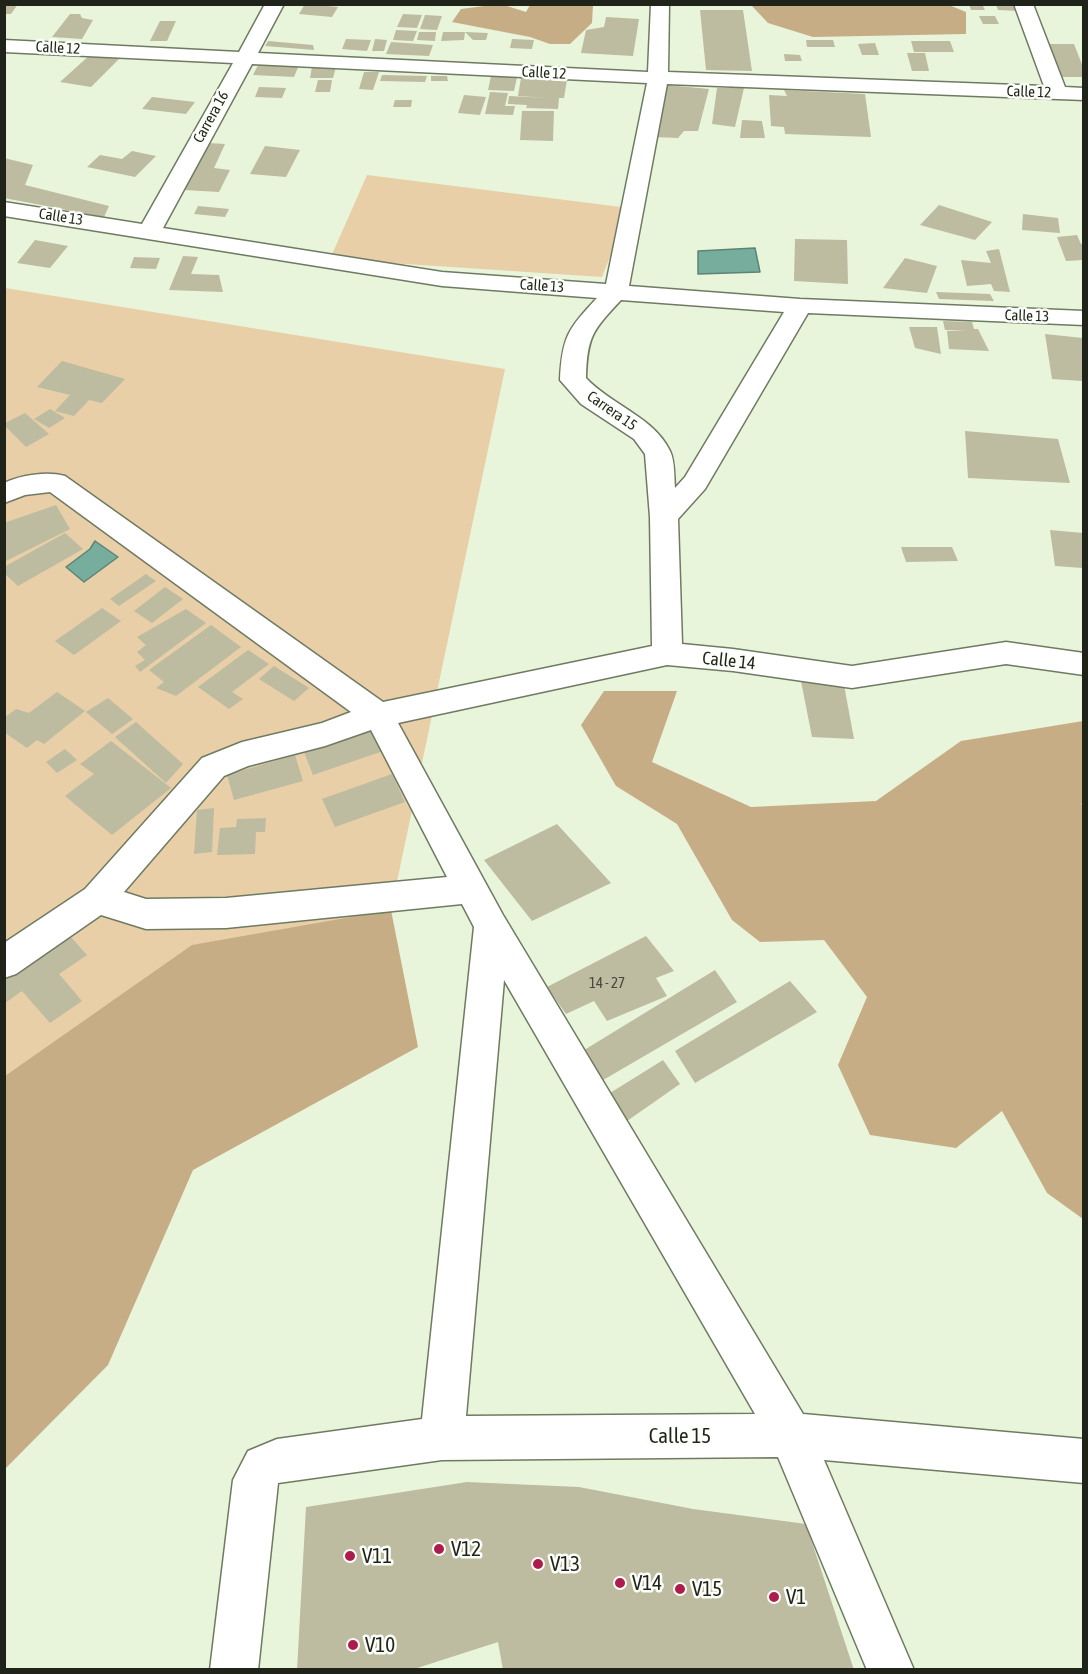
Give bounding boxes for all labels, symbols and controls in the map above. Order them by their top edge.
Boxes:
street label: Calle 12 [35,38,81,58]
street label: Calle 12 [521,63,567,83]
street label: Calle 12 [1006,82,1052,102]
street label: Carrera 16 [189,88,233,146]
street label: Calle 13 [38,205,84,229]
street label: Calle 13 [519,275,565,297]
street label: Calle 13 [1004,306,1050,326]
street label: Carrera 15 [584,387,640,435]
street label: Calle 14 [701,647,757,675]
house number: 14 - 27 [589,974,625,992]
street label: Calle 15 [649,1423,711,1449]
place label: V12 [451,1536,481,1562]
marker: V12 [432,1542,446,1556]
place label: V11 [362,1543,392,1569]
marker: V11 [343,1549,357,1563]
place label: V13 [550,1551,580,1577]
marker: V13 [531,1557,545,1571]
place label: V14 [632,1570,662,1596]
marker: V14 [613,1576,627,1590]
place label: V15 [692,1576,722,1602]
marker: V15 [673,1582,687,1596]
place label: V1 [786,1584,806,1610]
marker: V1 [767,1590,781,1604]
place label: V10 [365,1632,395,1658]
marker: V10 [346,1638,360,1652]

